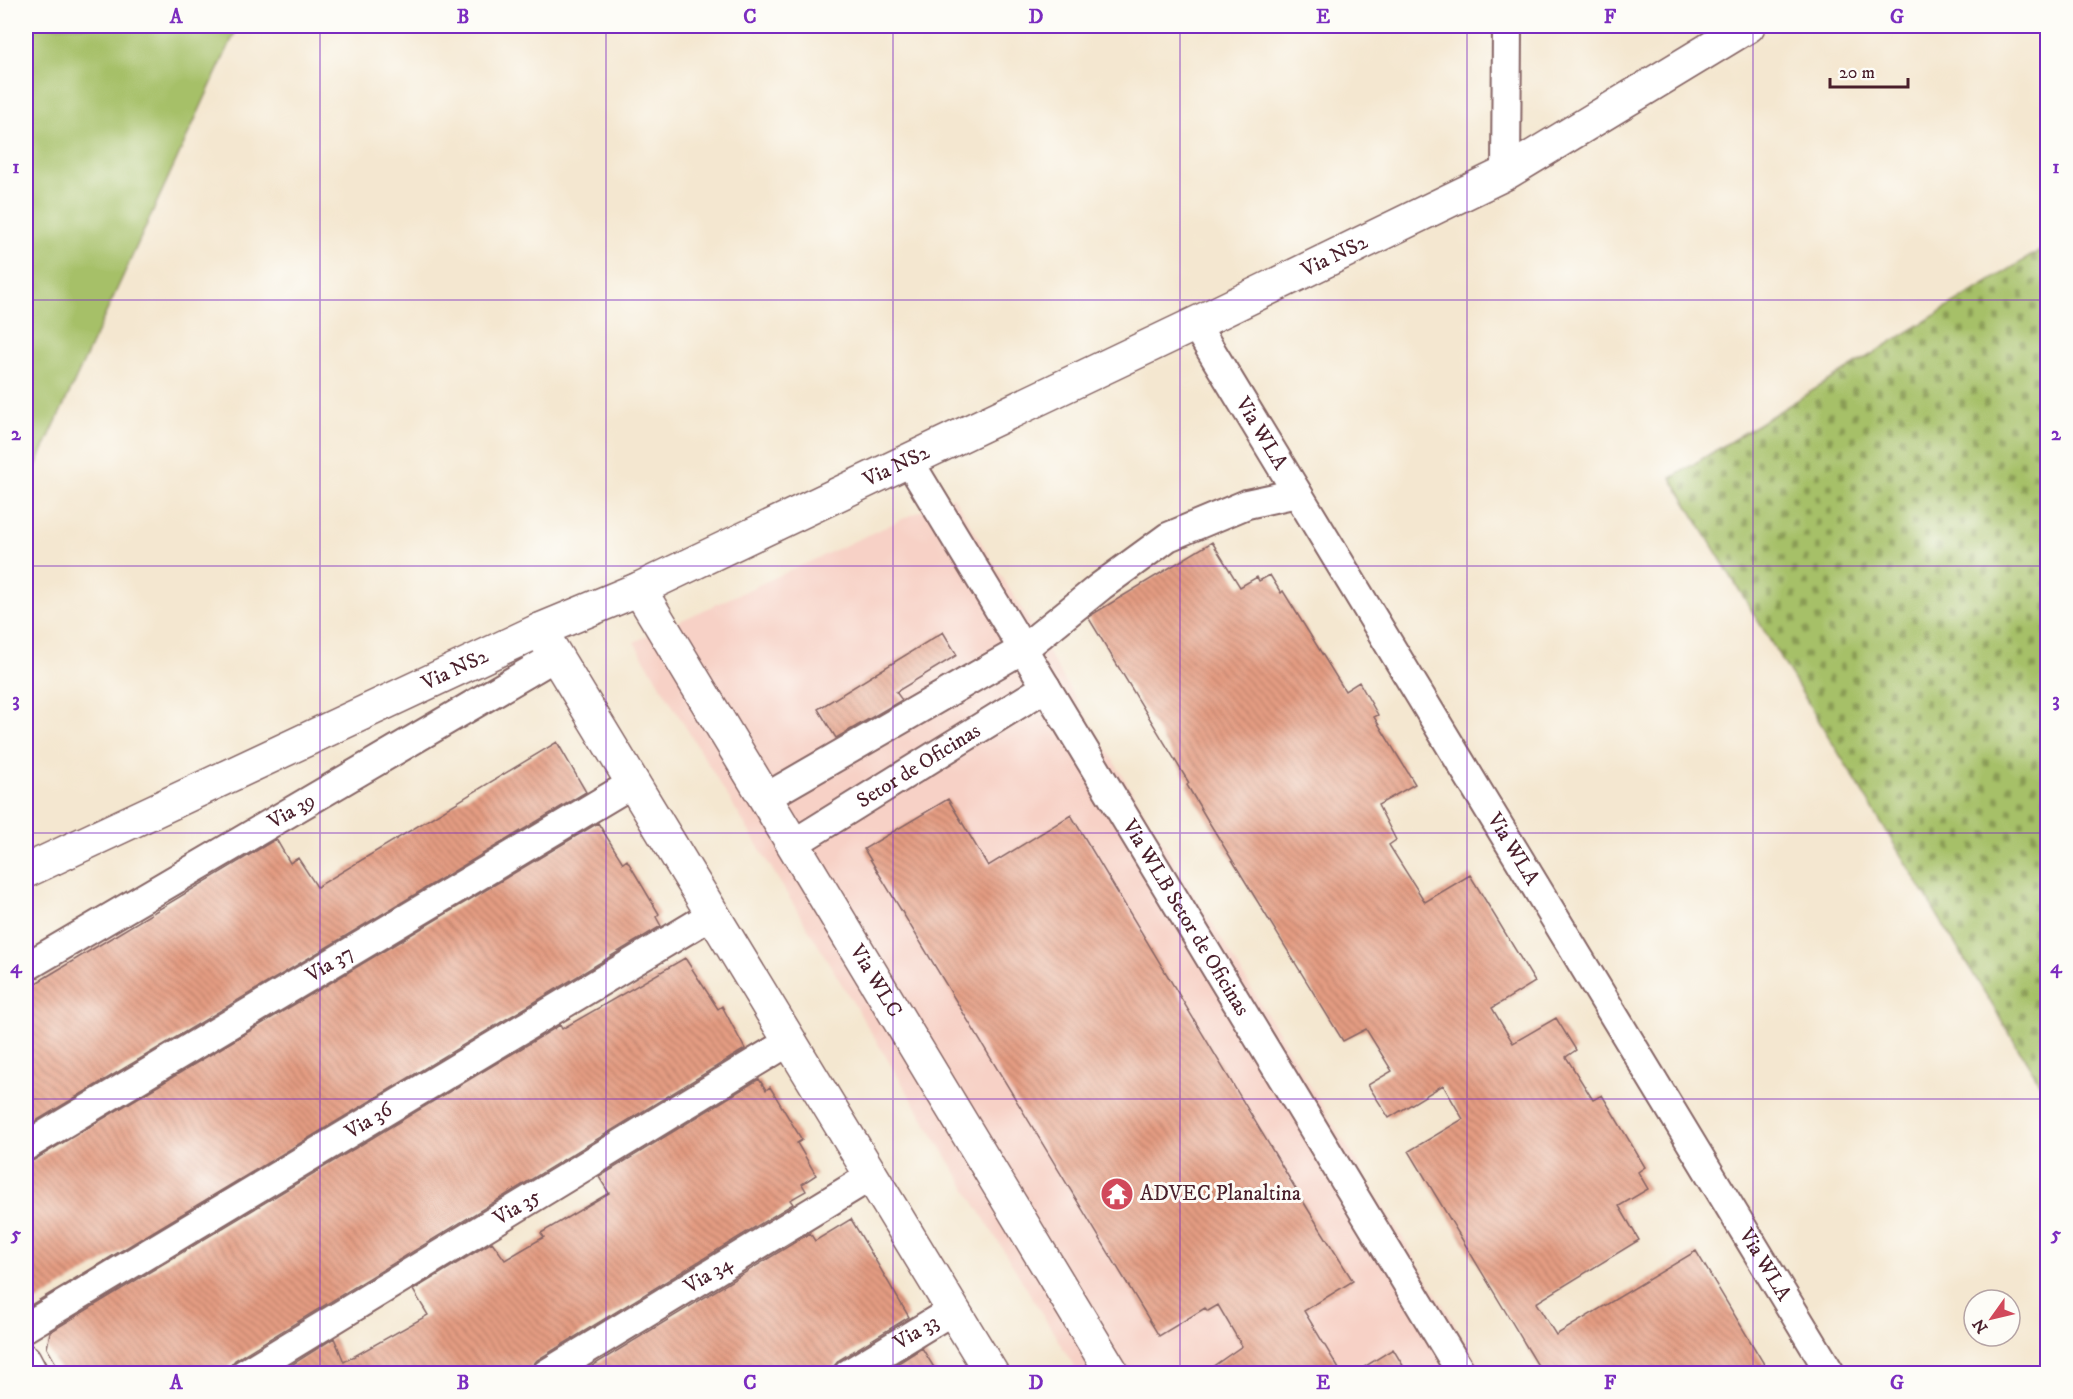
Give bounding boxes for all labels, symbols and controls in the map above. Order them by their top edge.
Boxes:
text: A [169,5,184,30]
text: B [457,5,469,30]
text: C [743,5,757,30]
text: D [1029,5,1044,30]
text: E [1316,5,1330,30]
text: F [1604,5,1617,30]
text: G [1890,5,1904,30]
scale bar [1830,51,1908,89]
text: 20 m [1839,62,1875,84]
text: 1 [12,155,20,180]
text: 1 [2052,155,2060,180]
street label: Via NS2 [1296,229,1373,284]
street label: Via WLA [1229,392,1294,475]
text: 2 [11,422,22,447]
text: 2 [2051,422,2062,447]
street label: Via NS2 [858,439,934,494]
street label: Via NS2 [417,643,493,697]
text: 3 [12,688,20,713]
text: 3 [2052,688,2060,713]
street label: Setor de Oficinas [852,718,985,814]
street label: Via 39 [262,787,320,836]
street label: Via WLA [1481,807,1545,891]
street label: Via WLB Setor de Oficinas [1116,814,1255,1021]
street label: Via WLC [843,939,908,1022]
street label: Via 37 [300,940,358,989]
text: 4 [10,955,23,980]
text: 4 [2050,955,2063,980]
street label: Via 36 [340,1096,398,1146]
temple icon: ADVEC Planaltina [1099,1176,1135,1212]
place label: ADVEC Planaltina [1140,1181,1301,1207]
street label: Via 35 [488,1183,545,1232]
text: 5 [10,1222,21,1247]
text: 5 [2050,1222,2061,1247]
street label: Via WLA [1733,1223,1797,1306]
street label: Via 34 [678,1250,738,1300]
north arrow [1962,1288,2022,1348]
street label: Via 33 [888,1309,943,1356]
text: N [1968,1315,1992,1337]
text: A [169,1371,184,1396]
text: B [457,1371,469,1396]
text: C [743,1371,757,1396]
text: D [1029,1371,1044,1396]
text: E [1316,1371,1330,1396]
text: F [1604,1371,1617,1396]
text: G [1890,1371,1904,1396]

